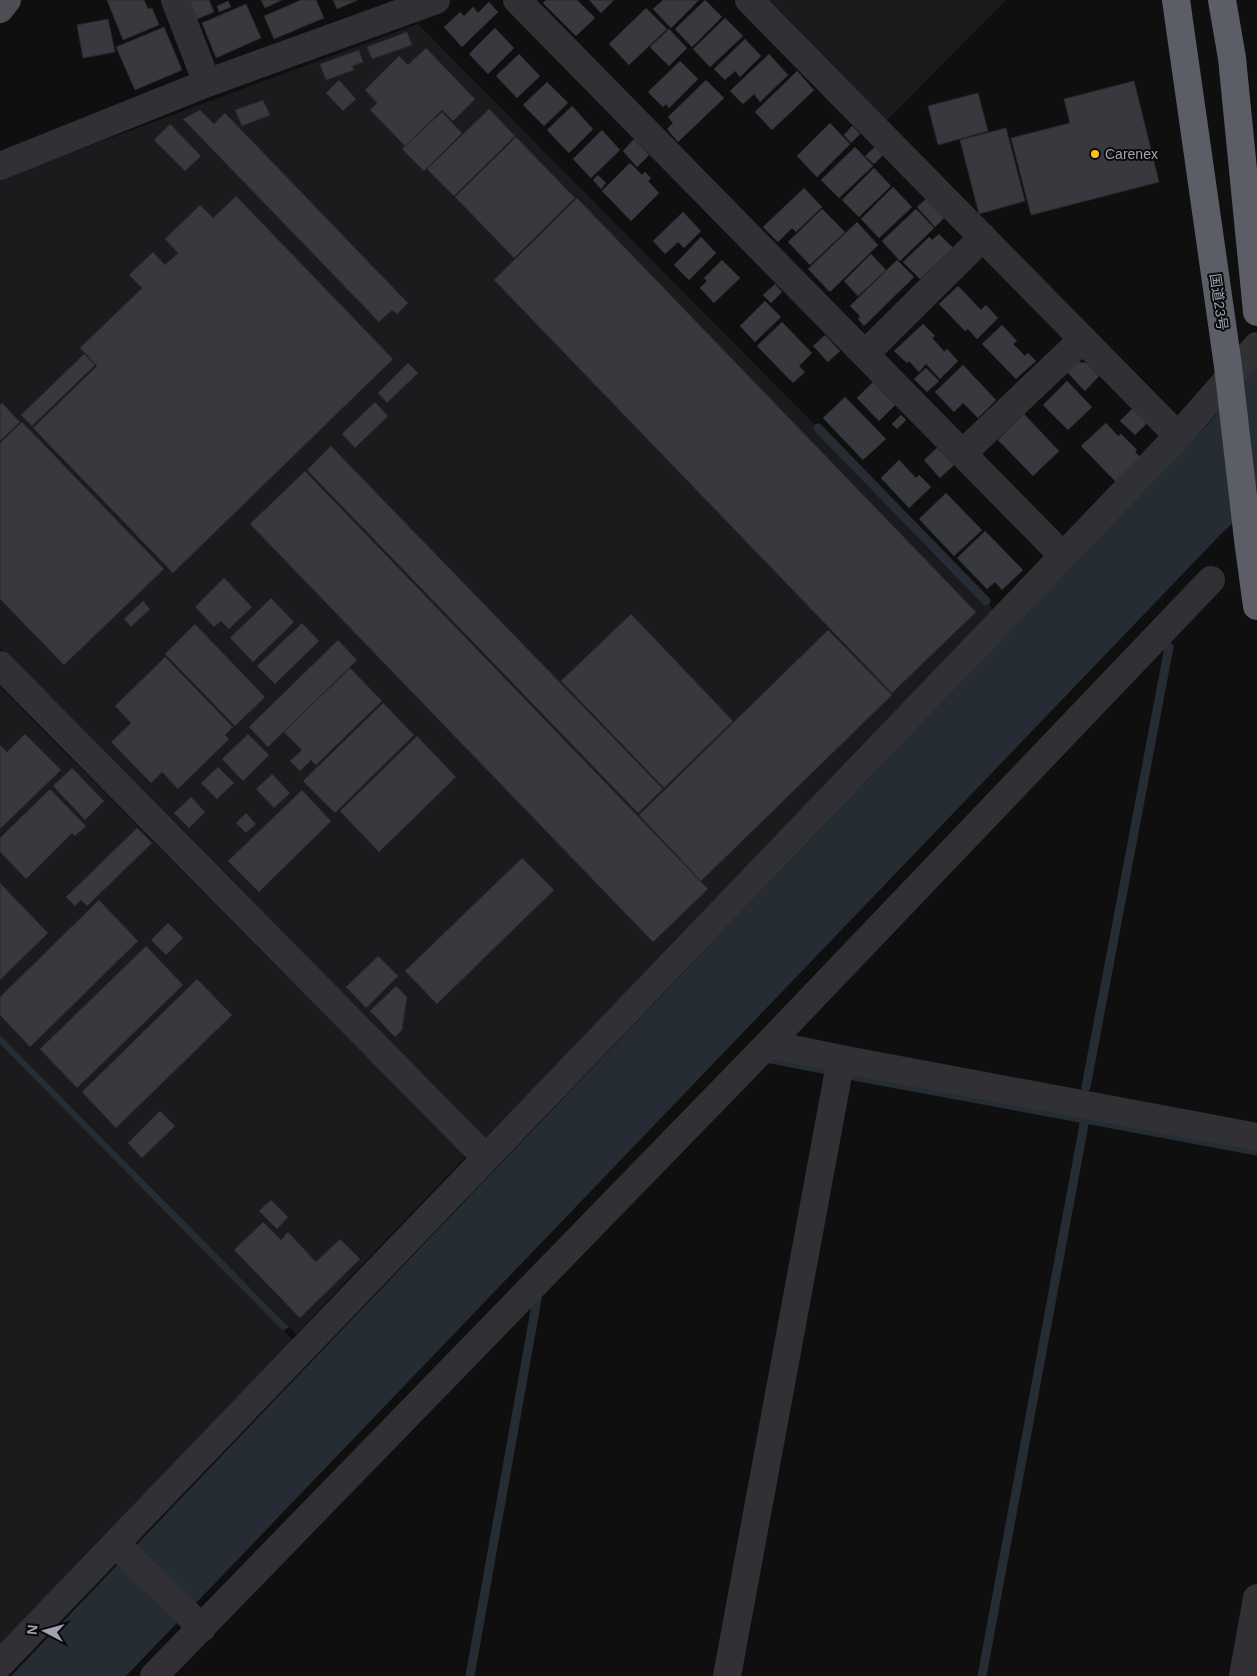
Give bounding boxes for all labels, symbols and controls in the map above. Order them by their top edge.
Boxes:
place label: Carenex [1105,146,1158,162]
marker: Carenex [1089,148,1101,160]
street label: 国道23号 [1207,272,1231,332]
north arrow [20,1606,70,1656]
text: N [24,1624,41,1636]

